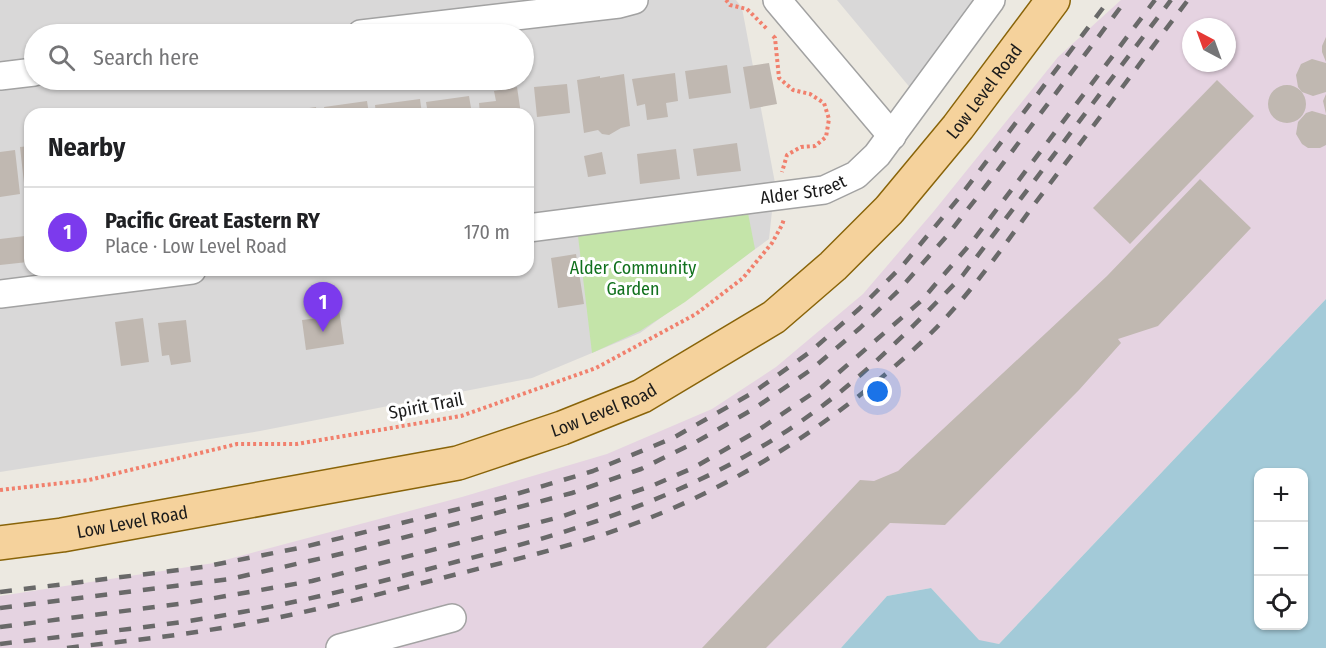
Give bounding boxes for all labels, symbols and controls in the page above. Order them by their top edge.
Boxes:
north arrow [1182,18,1236,72]
search box [24,24,534,90]
street label: Low Level Road [942,40,1027,143]
icon: search [45,41,78,74]
text: Search here [93,44,199,71]
text: Nearby [48,132,125,163]
street label: Alder Street [759,170,850,209]
text: Pacific Great Eastern RY [105,207,320,234]
text: 1 [63,220,72,244]
text: 170 m [464,220,510,244]
text: Place · Low Level Road [105,234,287,258]
park label: Alder Community Garden [570,257,696,300]
pin: 1 [304,282,342,332]
your location [863,377,892,406]
street label: Low Level Road [548,379,661,442]
street label: Spirit Trail [387,388,465,424]
map controls [1254,468,1308,630]
button: + [1254,468,1308,522]
street label: Low Level Road [75,501,190,543]
button: − [1254,522,1308,576]
button: locate [1254,576,1308,630]

